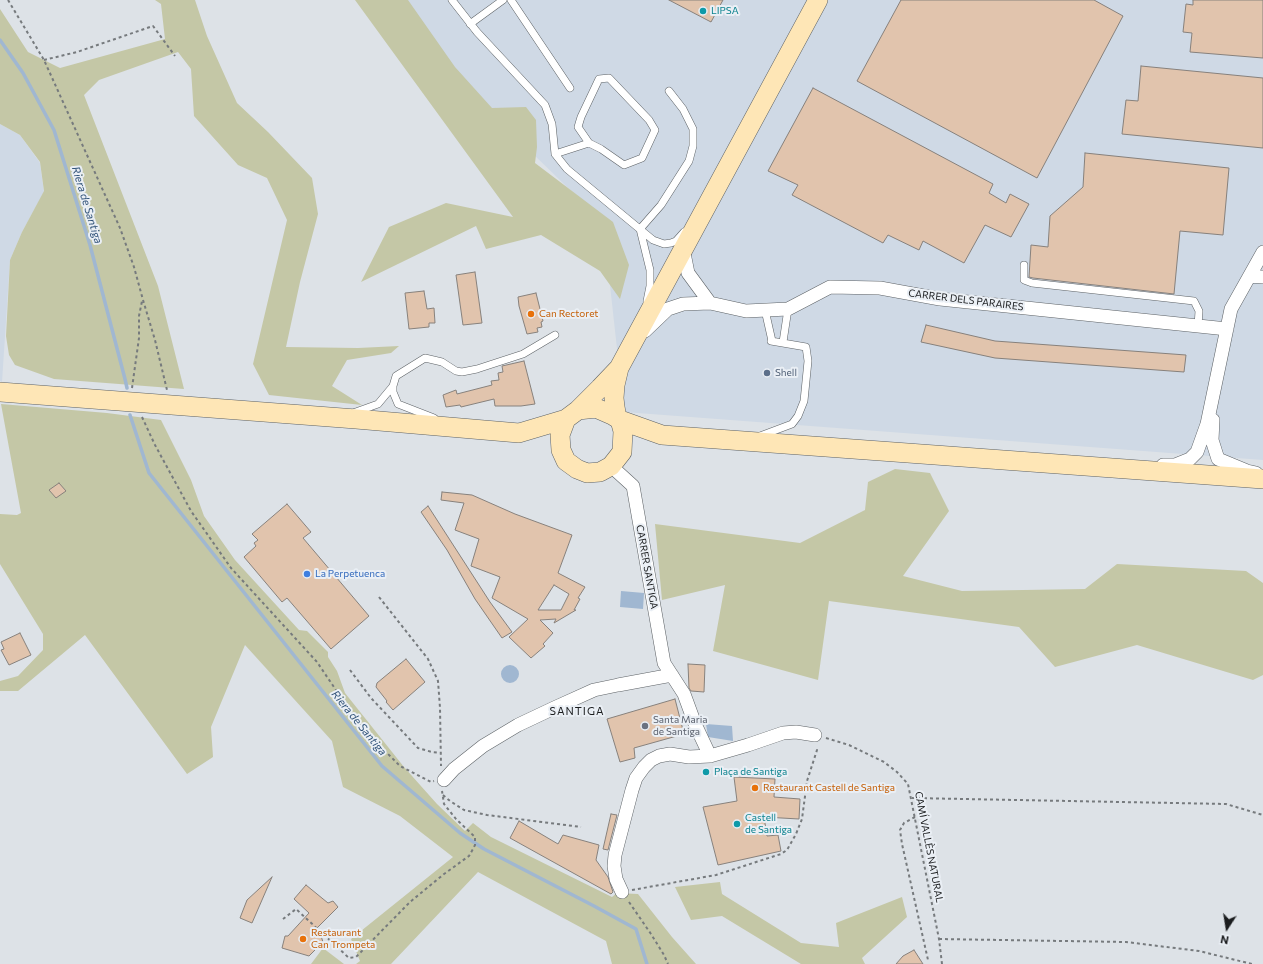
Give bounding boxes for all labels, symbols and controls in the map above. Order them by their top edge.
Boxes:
place label: LIPSA [711,5,739,17]
marker: LIPSA [698,6,708,16]
water label: Riera de Santiga [69,165,105,245]
street label: CARRER DELS PARAIRES [908,287,1024,313]
place label: Can Rectoret [539,308,598,320]
marker: Can Rectoret [526,309,536,319]
place label: Shell [775,367,797,379]
marker: Shell [762,368,772,378]
street label: CARRER SANTIGA [634,524,660,610]
place label: La Perpetuenca [315,568,385,580]
marker: La Perpetuenca [302,569,312,579]
water label: Riera de Santiga [329,688,389,758]
district label: SANTIGA [549,704,605,718]
place label: Santa Maria de Santiga [653,714,708,738]
marker: Santa Maria de Santiga [640,721,650,731]
place label: Plaça de Santiga [714,766,787,778]
marker: Plaça de Santiga [701,767,711,777]
place label: Restaurant Castell de Santiga [763,782,895,794]
marker: Restaurant Castell de Santiga [750,783,760,793]
street label: CAMÍ VALLÈS NATURAL [912,790,946,904]
place label: Castell de Santiga [745,812,792,836]
marker: Castell de Santiga [732,819,742,829]
north arrow [1207,908,1247,948]
place label: Restaurant Can Trompeta [311,927,375,950]
text: N [1219,933,1230,947]
marker: Restaurant Can Trompeta [298,934,308,944]

